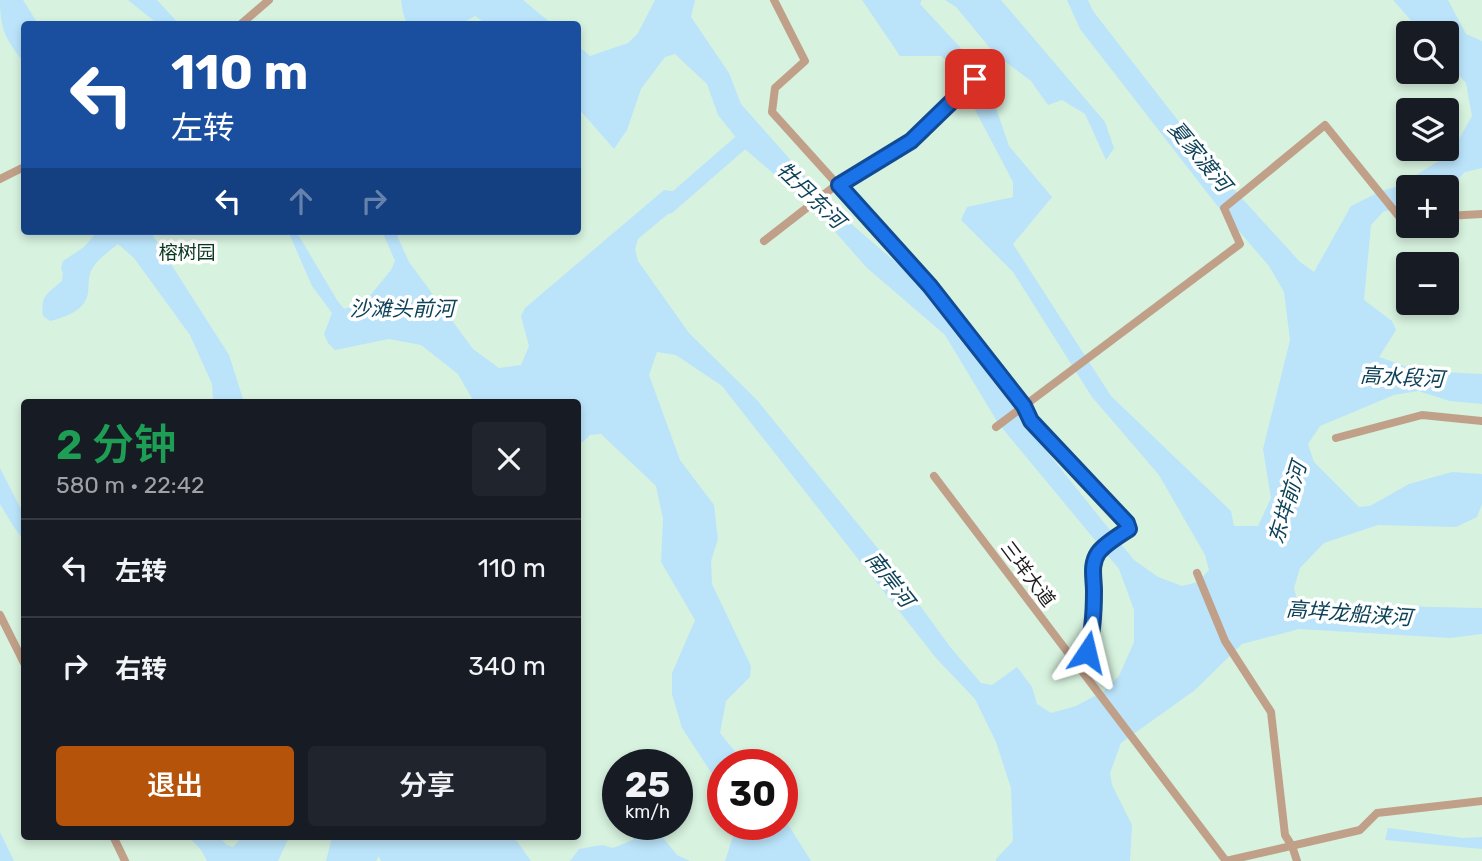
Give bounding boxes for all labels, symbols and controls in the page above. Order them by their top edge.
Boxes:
map controls [1396,21,1459,315]
button: search [1396,21,1459,84]
text: 110 m [171,43,308,101]
icon: left [56,49,147,140]
pin [945,49,1005,109]
icon: arrive [956,60,994,98]
button: layers [1396,98,1459,161]
text: 左转 [171,109,235,147]
water label: 夏家渡河 [1163,116,1239,199]
water label: 牡丹东河 [772,157,853,236]
button: + [1396,175,1459,238]
icon: left [209,182,247,220]
icon: ahead [282,182,320,220]
icon: right [355,182,393,220]
park label: 榕树园 [158,241,216,264]
button: − [1396,252,1459,315]
water label: 沙滩头前河 [350,296,458,321]
water label: 高水段河 [1359,362,1449,392]
text: 2 分钟 [56,420,176,470]
button: close [472,422,546,496]
water label: 东垟前河 [1263,455,1312,547]
text: 580 m · 22:42 [56,471,205,499]
street label: 三垟大道 [996,537,1060,611]
water label: 南岸河 [861,546,922,615]
icon: left [56,549,94,587]
text: 110 m [478,553,546,584]
text: 左转 [115,556,167,587]
water label: 高垟龙船浃河 [1285,596,1417,630]
position arrow [1050,615,1124,689]
icon: right [56,647,94,685]
text: 340 m [468,651,546,682]
text: 右转 [115,654,167,685]
button: 退出 [56,746,294,826]
button: 分享 [308,746,546,826]
speed limit sign: 30 [707,749,798,840]
text: 25 [625,764,670,806]
text: km/h [625,801,670,823]

